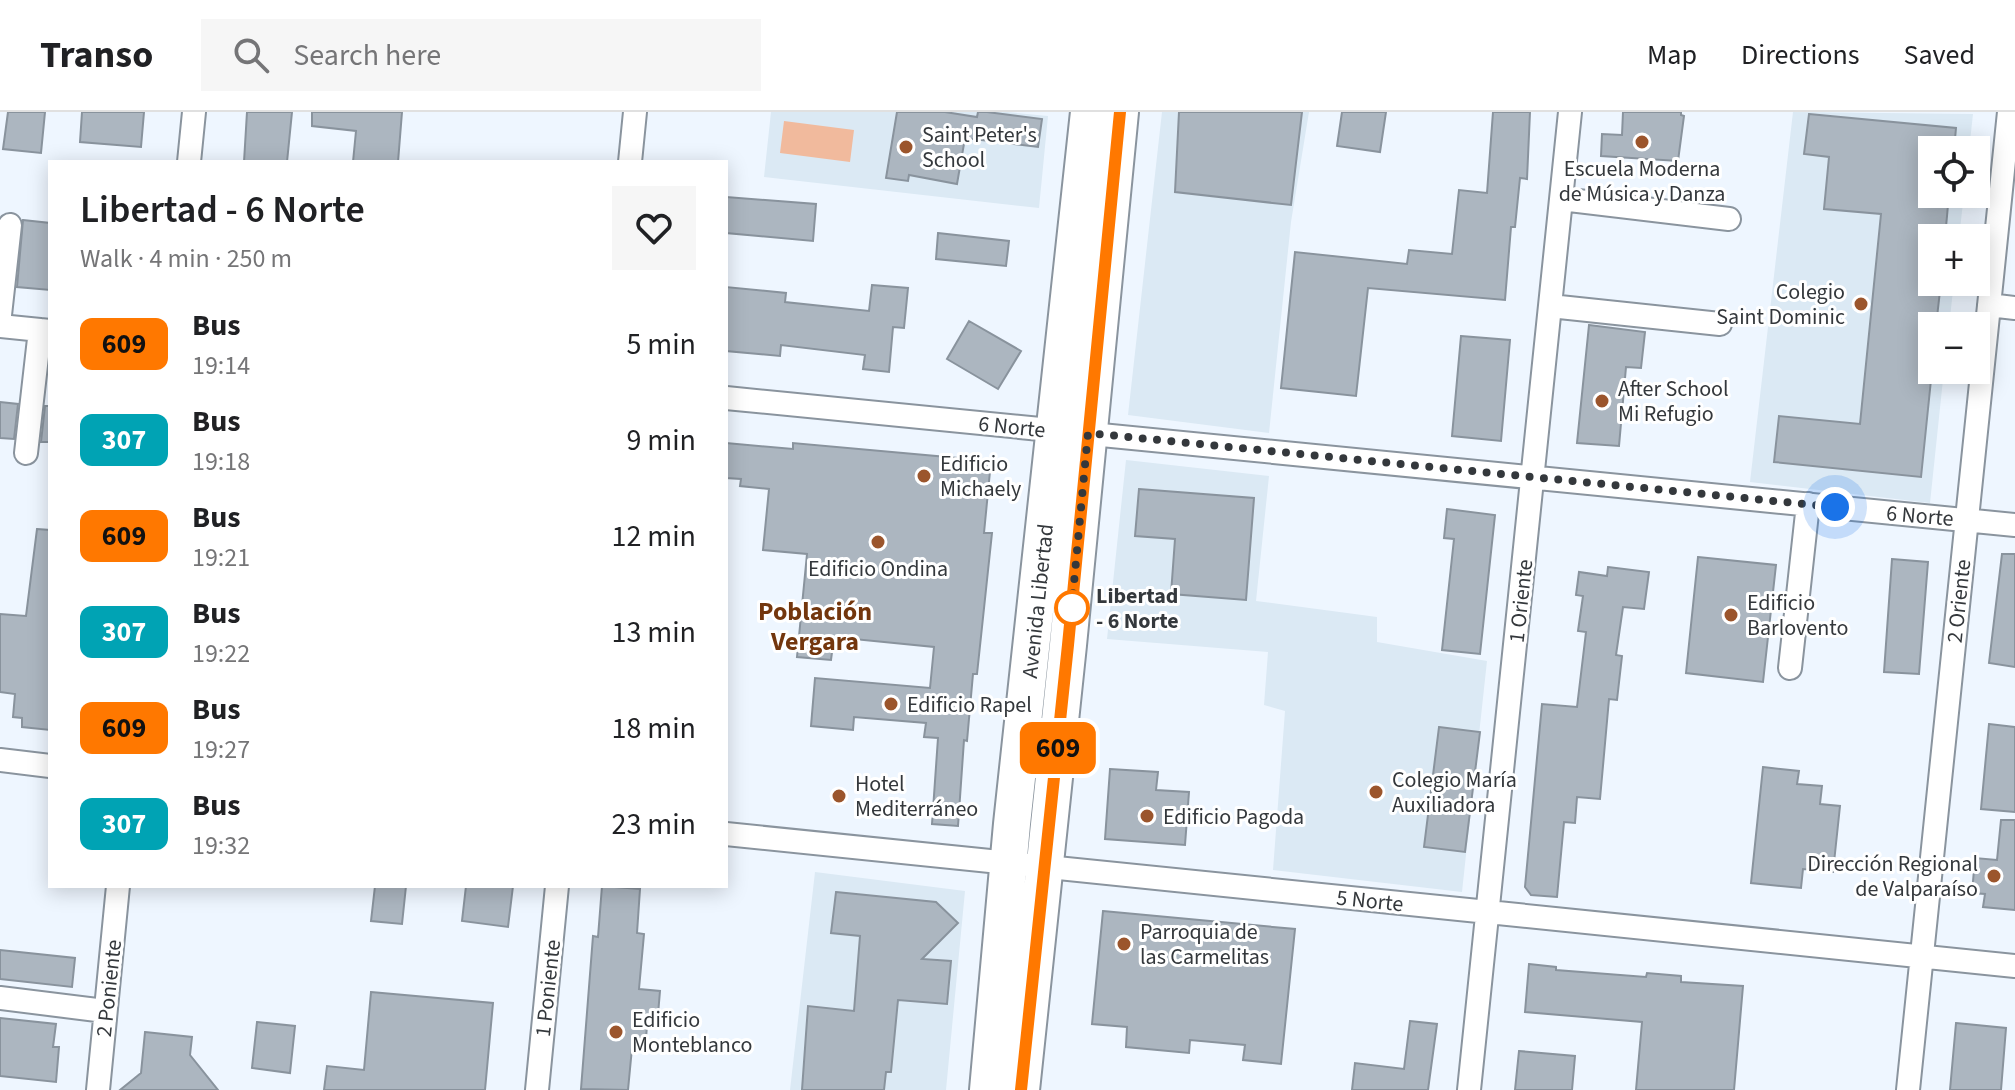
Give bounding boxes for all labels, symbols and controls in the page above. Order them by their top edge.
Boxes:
search box [201,19,761,91]
text: Transo [40,28,153,82]
icon: search [229,33,273,77]
text: Search here [293,34,441,77]
text: Map [1647,35,1697,75]
text: Directions [1741,35,1860,75]
text: Saved [1904,35,1975,75]
place label: Saint Peter's School [922,119,1037,176]
marker: Escuela Moderna de Música y Danza [1633,133,1651,151]
map controls [1918,136,1990,384]
button: locate [1918,136,1990,208]
marker: Saint Peter's School [897,138,915,156]
place label: Escuela Moderna de Música y Danza [1559,153,1725,210]
text: Libertad - 6 Norte [80,183,365,237]
button: heart [612,186,696,270]
button: + [1918,224,1990,296]
text: Walk · 4 min · 250 m [80,240,292,277]
place label: Colegio Saint Dominic [1716,276,1845,333]
marker: Colegio Saint Dominic [1852,295,1870,313]
text: Bus [192,304,240,347]
button: − [1918,312,1990,384]
text: 5 min [626,323,696,366]
text: 609 [102,324,146,364]
text: 19:14 [192,347,250,384]
place label: After School Mi Refugio [1618,373,1729,430]
marker: After School Mi Refugio [1593,392,1611,410]
text: Bus [192,400,240,443]
street label: 6 Norte [977,408,1047,446]
text: 9 min [626,419,696,462]
text: 307 [102,420,146,460]
text: 19:18 [192,443,250,480]
place label: Edificio Michaely [940,448,1022,505]
marker: Edificio Michaely [915,467,933,485]
your location [1815,487,1855,527]
text: Bus [192,496,240,539]
street label: 6 Norte [1885,497,1955,535]
text: 12 min [612,515,696,558]
text: 609 [102,516,146,556]
street label: Avenida Libertad [1014,522,1062,680]
marker: Edificio Ondina [869,533,887,551]
text: 19:21 [192,539,250,576]
place label: Edificio Ondina [808,553,948,585]
street label: 1 Oriente [1501,558,1541,645]
street label: 2 Oriente [1939,558,1979,645]
place label: Libertad - 6 Norte [1096,580,1179,637]
place label: Edificio Barlovento [1747,587,1848,644]
marker: Libertad - 6 Norte [1055,591,1089,625]
text: Bus [192,592,240,635]
district label: Población Vergara [758,593,872,660]
marker: Edificio Barlovento [1722,606,1740,624]
text: 13 min [612,611,696,654]
text: 307 [102,612,146,652]
text: 19:22 [192,635,250,672]
text: Bus [192,688,240,731]
place label: Edificio Rapel [907,689,1032,721]
marker: Edificio Rapel [882,695,900,713]
text: 18 min [612,707,696,750]
text: 609 [102,708,146,748]
line badge: 609 [1012,722,1104,774]
text: 609 [1036,728,1080,768]
text: 19:27 [192,731,250,768]
place label: Colegio María Auxiliadora [1392,764,1517,821]
place label: Hotel Mediterráneo [855,768,978,825]
marker: Colegio María Auxiliadora [1367,783,1385,801]
text: Bus [192,784,240,827]
marker: Hotel Mediterráneo [830,787,848,805]
place label: Edificio Pagoda [1163,801,1304,833]
text: 23 min [612,803,696,846]
text: 307 [102,804,146,844]
marker: Edificio Pagoda [1138,807,1156,825]
text: 19:32 [192,827,250,864]
place label: Dirección Regional de Valparaíso [1807,848,1978,905]
marker: Dirección Regional de Valparaíso [1985,867,2003,885]
street label: 5 Norte [1335,882,1405,920]
place label: Parroquia de las Carmelitas [1140,916,1269,973]
marker: Parroquia de las Carmelitas [1115,935,1133,953]
street label: 2 Poniente [88,938,130,1038]
street label: 1 Poniente [527,938,569,1038]
place label: Edificio Monteblanco [632,1004,752,1061]
marker: Edificio Monteblanco [607,1023,625,1041]

